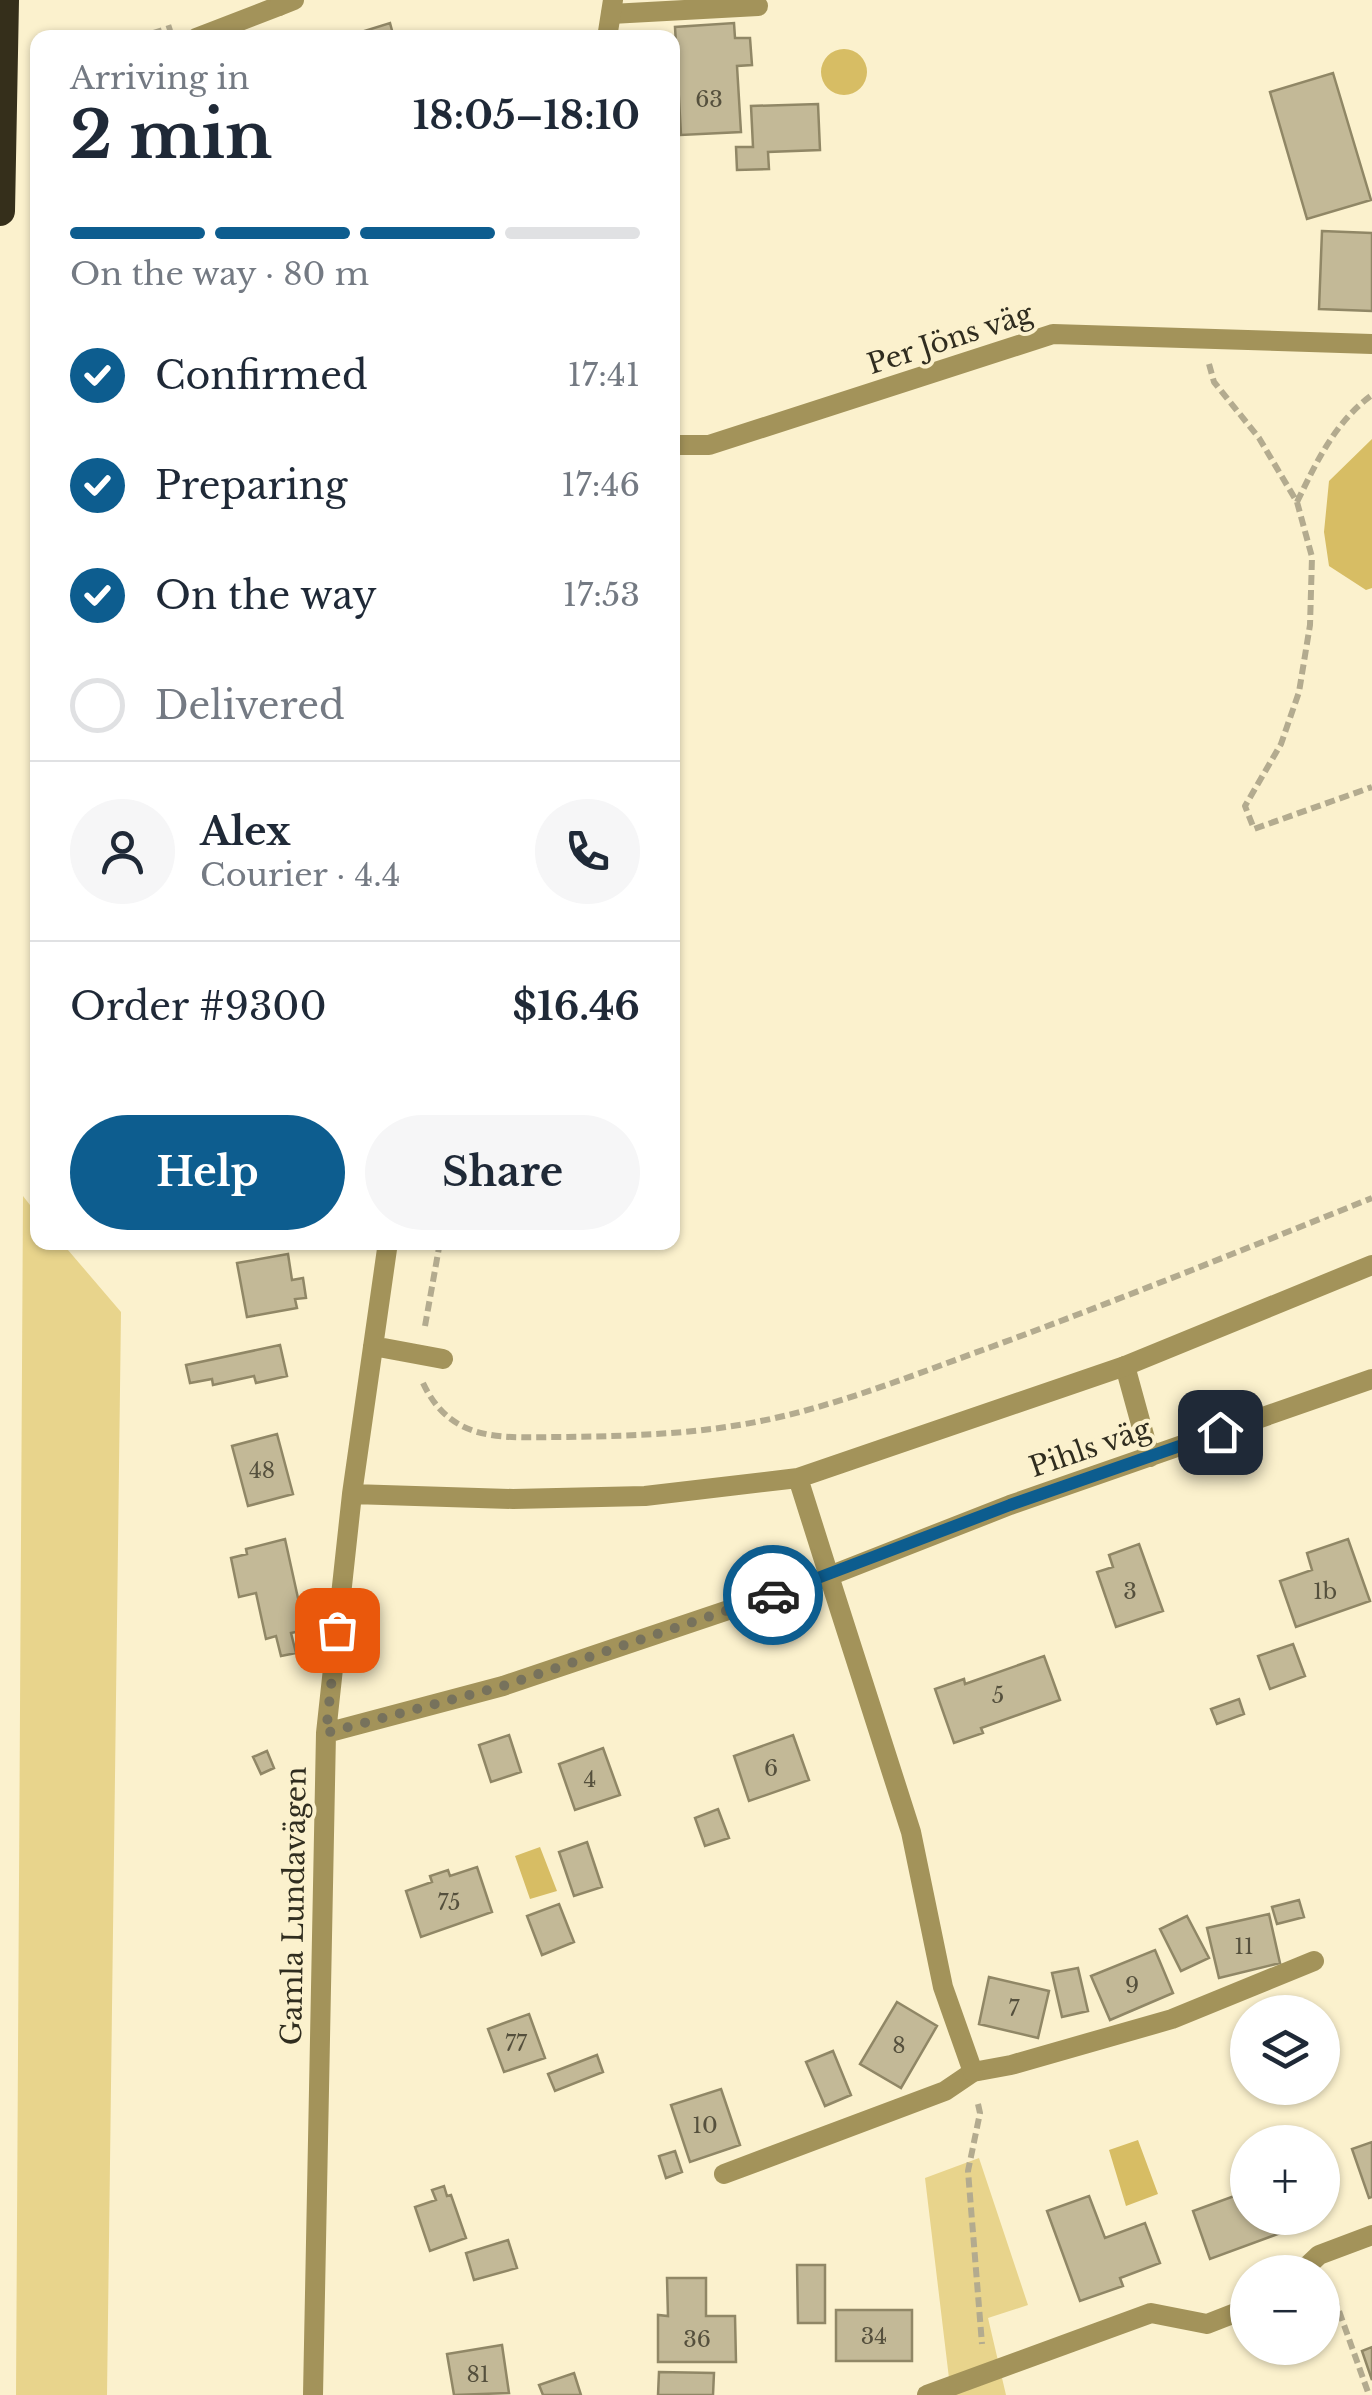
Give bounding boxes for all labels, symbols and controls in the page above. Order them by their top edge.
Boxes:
text: Arriving in [70,58,249,98]
house number: 63 [695,86,723,113]
text: 18:05–18:10 [413,92,640,139]
text: 2 min [70,95,272,176]
text: On the way · 80 m [70,254,369,294]
street label: Per Jöns väg [863,295,1038,382]
icon: check [70,348,125,403]
text: Confirmed [155,352,368,399]
text: 17:41 [568,355,640,395]
icon: check [70,458,125,513]
text: Preparing [155,462,347,509]
text: 17:46 [561,465,640,505]
icon: check [70,568,125,623]
text: On the way [155,572,377,619]
text: 17:53 [563,575,640,615]
text: Delivered [155,682,345,729]
button: person [70,799,175,904]
button: phone [535,799,640,904]
text: Alex [200,808,291,855]
text: Courier · 4.4 [200,855,400,895]
text: Order #9300 [70,983,327,1030]
text: $16.46 [513,983,640,1030]
button: Help [70,1115,345,1230]
button: Share [365,1115,640,1230]
pin [1178,1390,1263,1475]
icon: home [1193,1405,1248,1460]
street label: Pihls väg [1025,1411,1157,1485]
house number: 48 [249,1457,275,1484]
courier [723,1545,823,1645]
icon: car [746,1568,801,1623]
house number: 3 [1123,1578,1137,1605]
house number: 1b [1313,1578,1337,1605]
pin [295,1588,380,1673]
icon: bag [310,1603,365,1658]
house number: 5 [992,1682,1004,1709]
house number: 6 [764,1755,778,1782]
street label: Gamla Lundavägen [274,1766,314,2046]
house number: 4 [584,1766,596,1793]
house number: 75 [437,1889,461,1916]
house number: 11 [1234,1933,1254,1960]
house number: 9 [1125,1972,1139,1999]
house number: 7 [1008,1995,1020,2022]
map controls [1230,1995,1340,2365]
button: layers [1230,1995,1340,2105]
house number: 77 [505,2030,528,2057]
house number: 8 [892,2032,906,2059]
house number: 10 [692,2112,718,2139]
button: + [1230,2125,1340,2235]
button: − [1230,2255,1340,2365]
house number: 34 [861,2323,887,2350]
house number: 36 [683,2326,711,2353]
house number: 81 [466,2361,490,2388]

